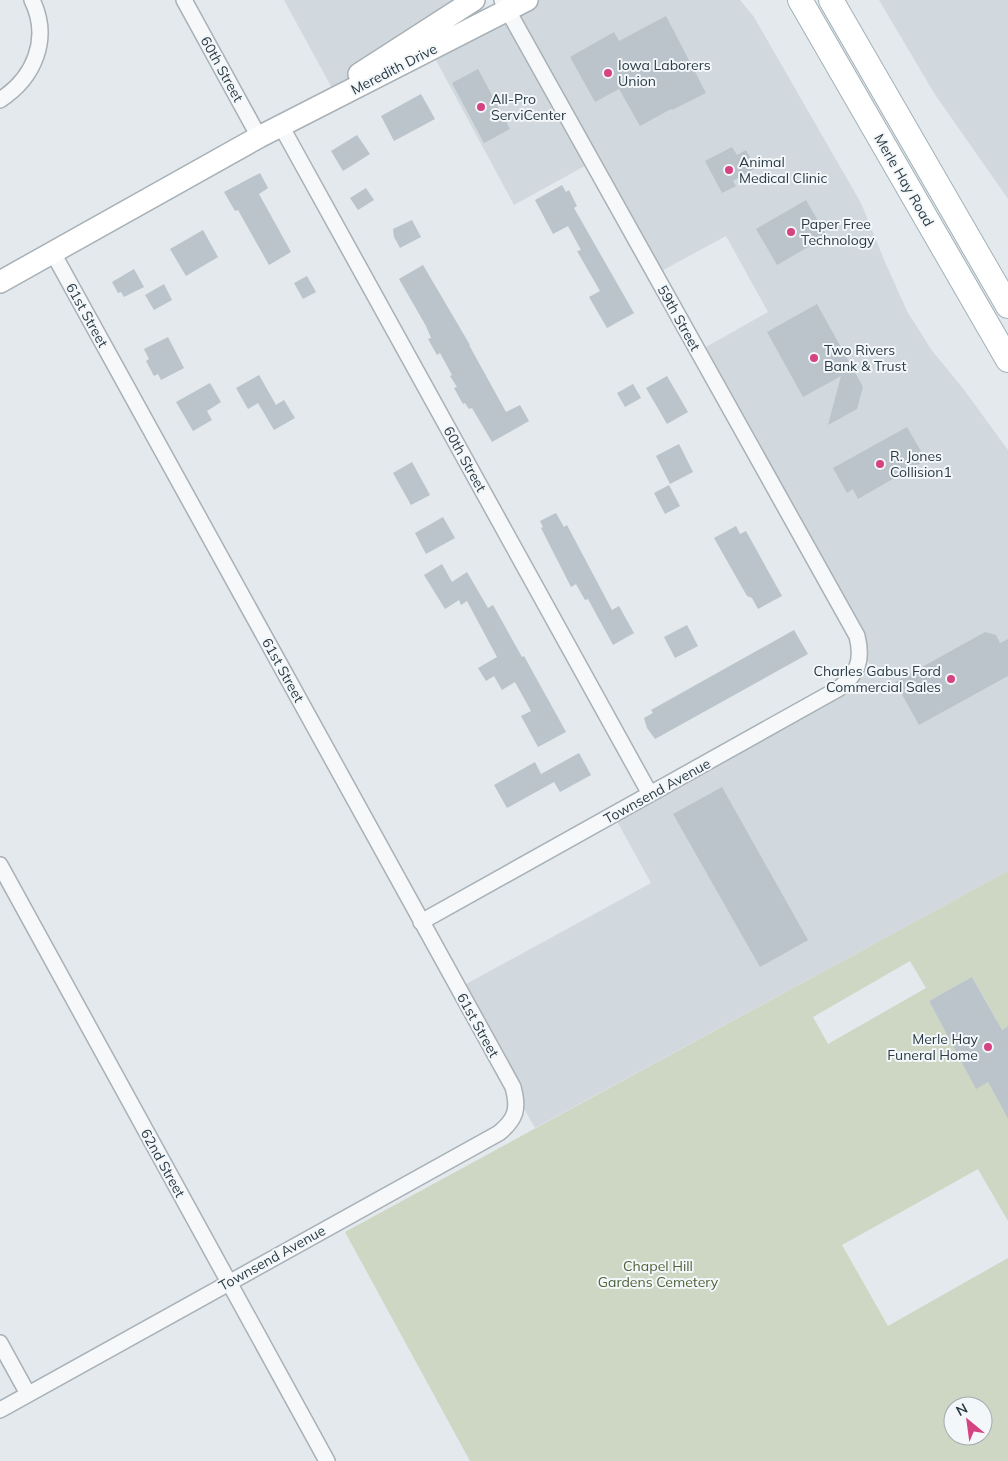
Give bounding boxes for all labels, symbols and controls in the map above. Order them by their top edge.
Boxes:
street label: 60th Street [197,33,247,105]
street label: Meredith Drive [348,40,440,98]
place label: Iowa Laborers Union [618,56,711,90]
marker: Iowa Laborers Union [602,67,614,79]
place label: All-Pro ServiCenter [491,90,567,124]
marker: All-Pro ServiCenter [475,101,487,113]
street label: Merle Hay Road [870,131,938,229]
place label: Animal Medical Clinic [739,153,827,187]
marker: Animal Medical Clinic [723,164,735,176]
place label: Paper Free Technology [801,215,875,249]
marker: Paper Free Technology [785,226,797,238]
street label: 61st Street [62,280,112,350]
street label: 59th Street [654,282,704,354]
place label: Two Rivers Bank & Trust [824,341,906,375]
marker: Two Rivers Bank & Trust [808,352,820,364]
street label: 60th Street [440,423,490,495]
place label: R. Jones Collision1 [890,447,952,481]
marker: R. Jones Collision1 [874,458,886,470]
street label: 61st Street [258,635,308,705]
place label: Charles Gabus Ford Commercial Sales [813,662,941,696]
marker: Charles Gabus Ford Commercial Sales [945,673,957,685]
street label: Townsend Avenue [600,754,714,828]
street label: 61st Street [453,990,503,1060]
place label: Merle Hay Funeral Home [887,1030,979,1064]
marker: Merle Hay Funeral Home [982,1041,994,1053]
street label: 62nd Street [137,1125,189,1201]
street label: Townsend Avenue [215,1221,329,1295]
park label: Chapel Hill Gardens Cemetery [598,1257,719,1291]
north arrow [943,1396,993,1446]
text: N [953,1399,971,1420]

